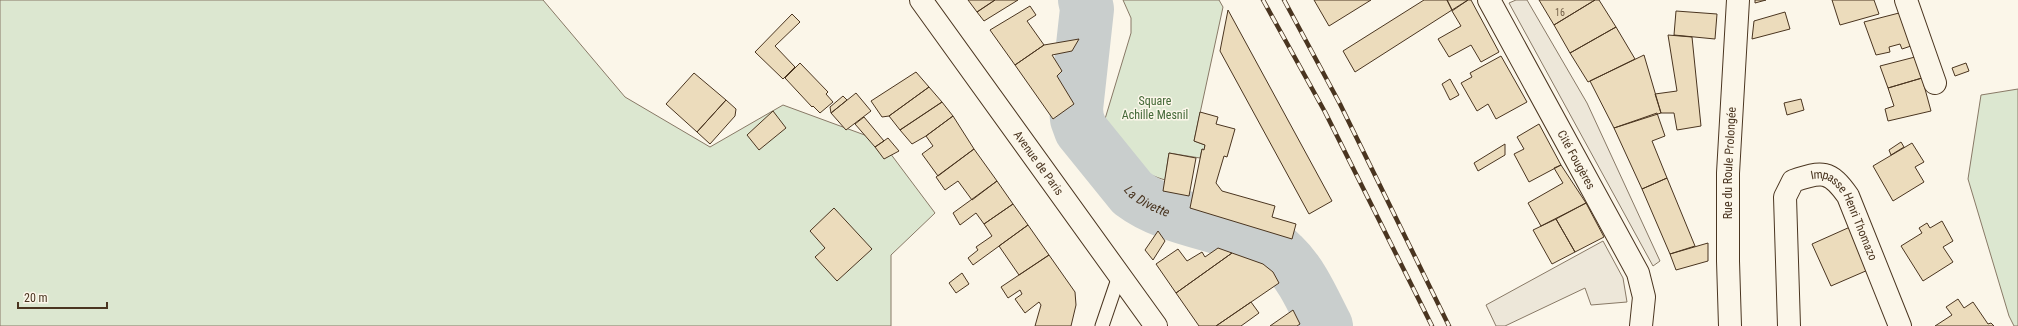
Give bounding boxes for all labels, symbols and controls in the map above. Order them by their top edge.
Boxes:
house number: 16 [1555,7,1565,18]
park label: Square Achille Mesnil [1122,94,1188,122]
street label: Rue du Roule Prolongée [1721,106,1739,219]
street label: Avenue de Paris [1011,128,1066,198]
street label: Cité Fougères [1554,128,1598,192]
street label: Impasse Henri Thomazo [1809,167,1880,263]
water label: La Divette [1121,183,1172,220]
scale bar [18,284,107,310]
text: 20 m [24,291,48,305]

